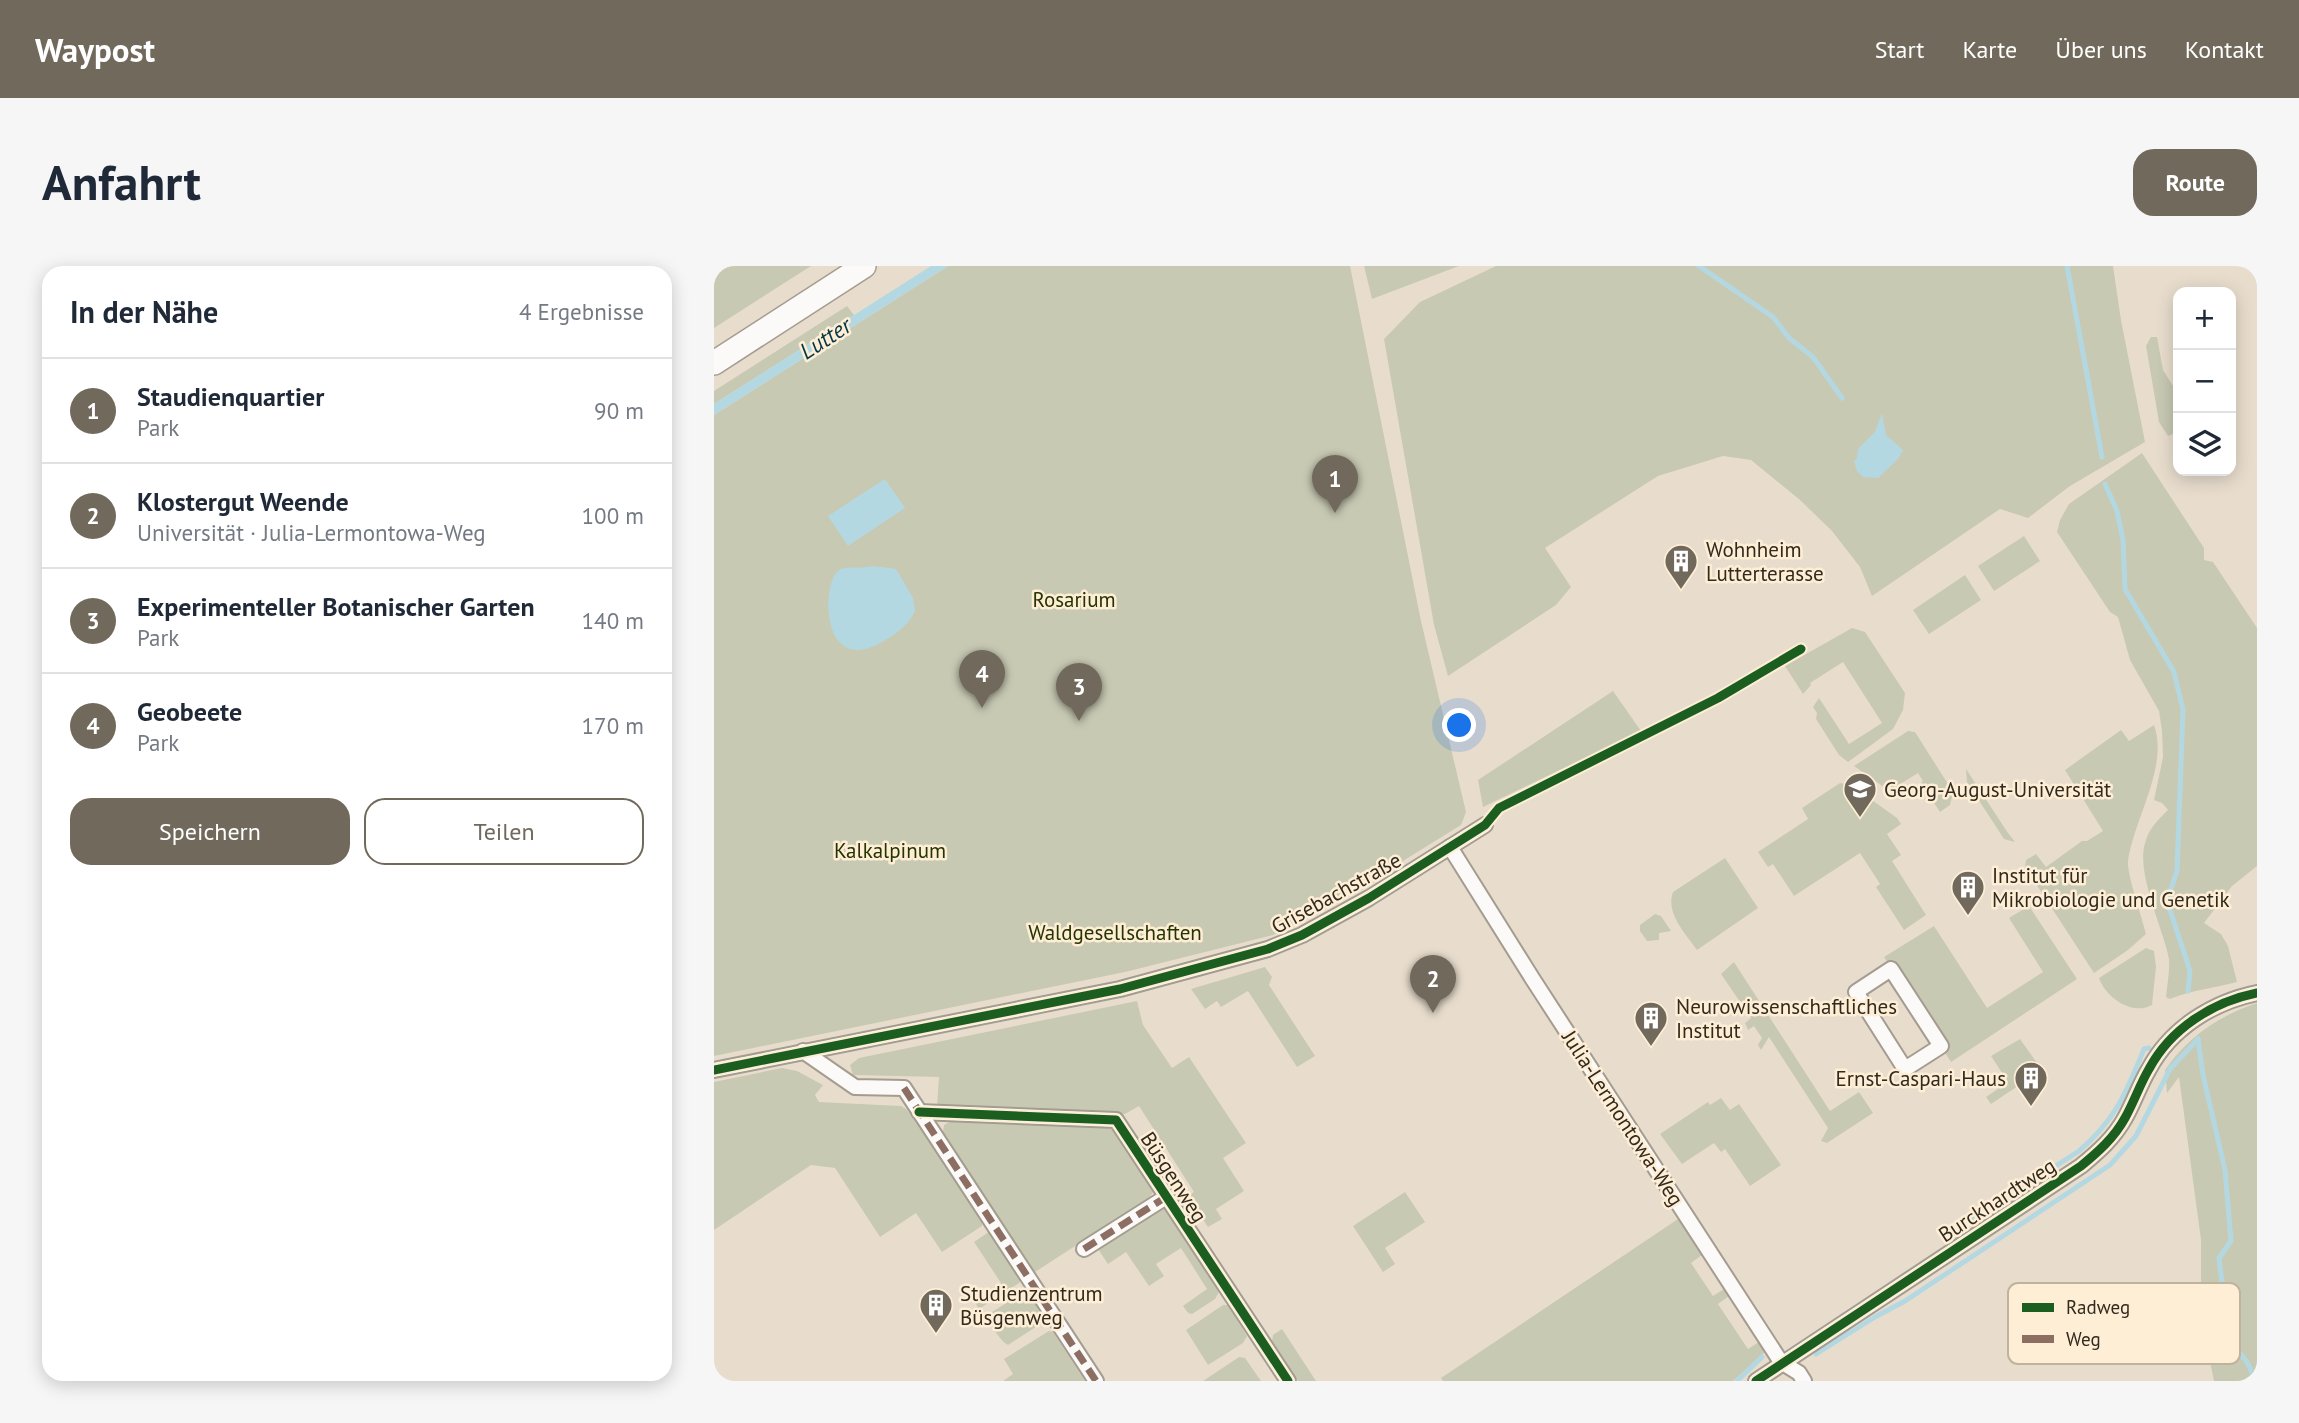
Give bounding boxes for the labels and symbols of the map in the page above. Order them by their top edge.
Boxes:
water label: Lutter [794,310,857,365]
pin: 1 [1312,455,1358,513]
place label: Wohnheim Lutterterasse [1706,536,1824,587]
building icon: Wohnheim Lutterterasse [1662,542,1700,591]
park label: Rosarium [1032,586,1116,613]
pin: 4 [959,650,1005,708]
pin: 3 [1056,663,1102,721]
your location [1442,708,1476,742]
school or university icon: Georg-August-Universität [1841,770,1879,819]
place label: Georg-August-Universität [1884,776,2111,803]
park label: Kalkalpinum [834,837,946,864]
street label: Grisebachstraße [1266,846,1406,940]
place label: Institut für Mikrobiologie und Genetik [1992,862,2230,913]
building icon: Institut für Mikrobiologie und Genetik [1949,868,1987,917]
park label: Waldgesellschaften [1028,919,1202,946]
pin: 2 [1410,955,1456,1013]
place label: Neurowissenschaftliches Institut [1676,993,1897,1044]
building icon: Neurowissenschaftliches Institut [1632,999,1670,1048]
street label: Julia-Lermontowa-Weg [1556,1024,1690,1211]
building icon: Ernst-Caspari-Haus [2012,1059,2050,1108]
place label: Ernst-Caspari-Haus [1836,1065,2006,1092]
street label: Büsgenweg [1135,1127,1213,1227]
street label: Burckhardtweg [1933,1152,2061,1248]
place label: Studienzentrum Büsgenweg [960,1280,1103,1331]
legend [2008,1283,2240,1364]
building icon: Studienzentrum Büsgenweg [917,1286,955,1335]
text: Radweg [2066,1295,2130,1319]
text: Weg [2066,1327,2101,1351]

